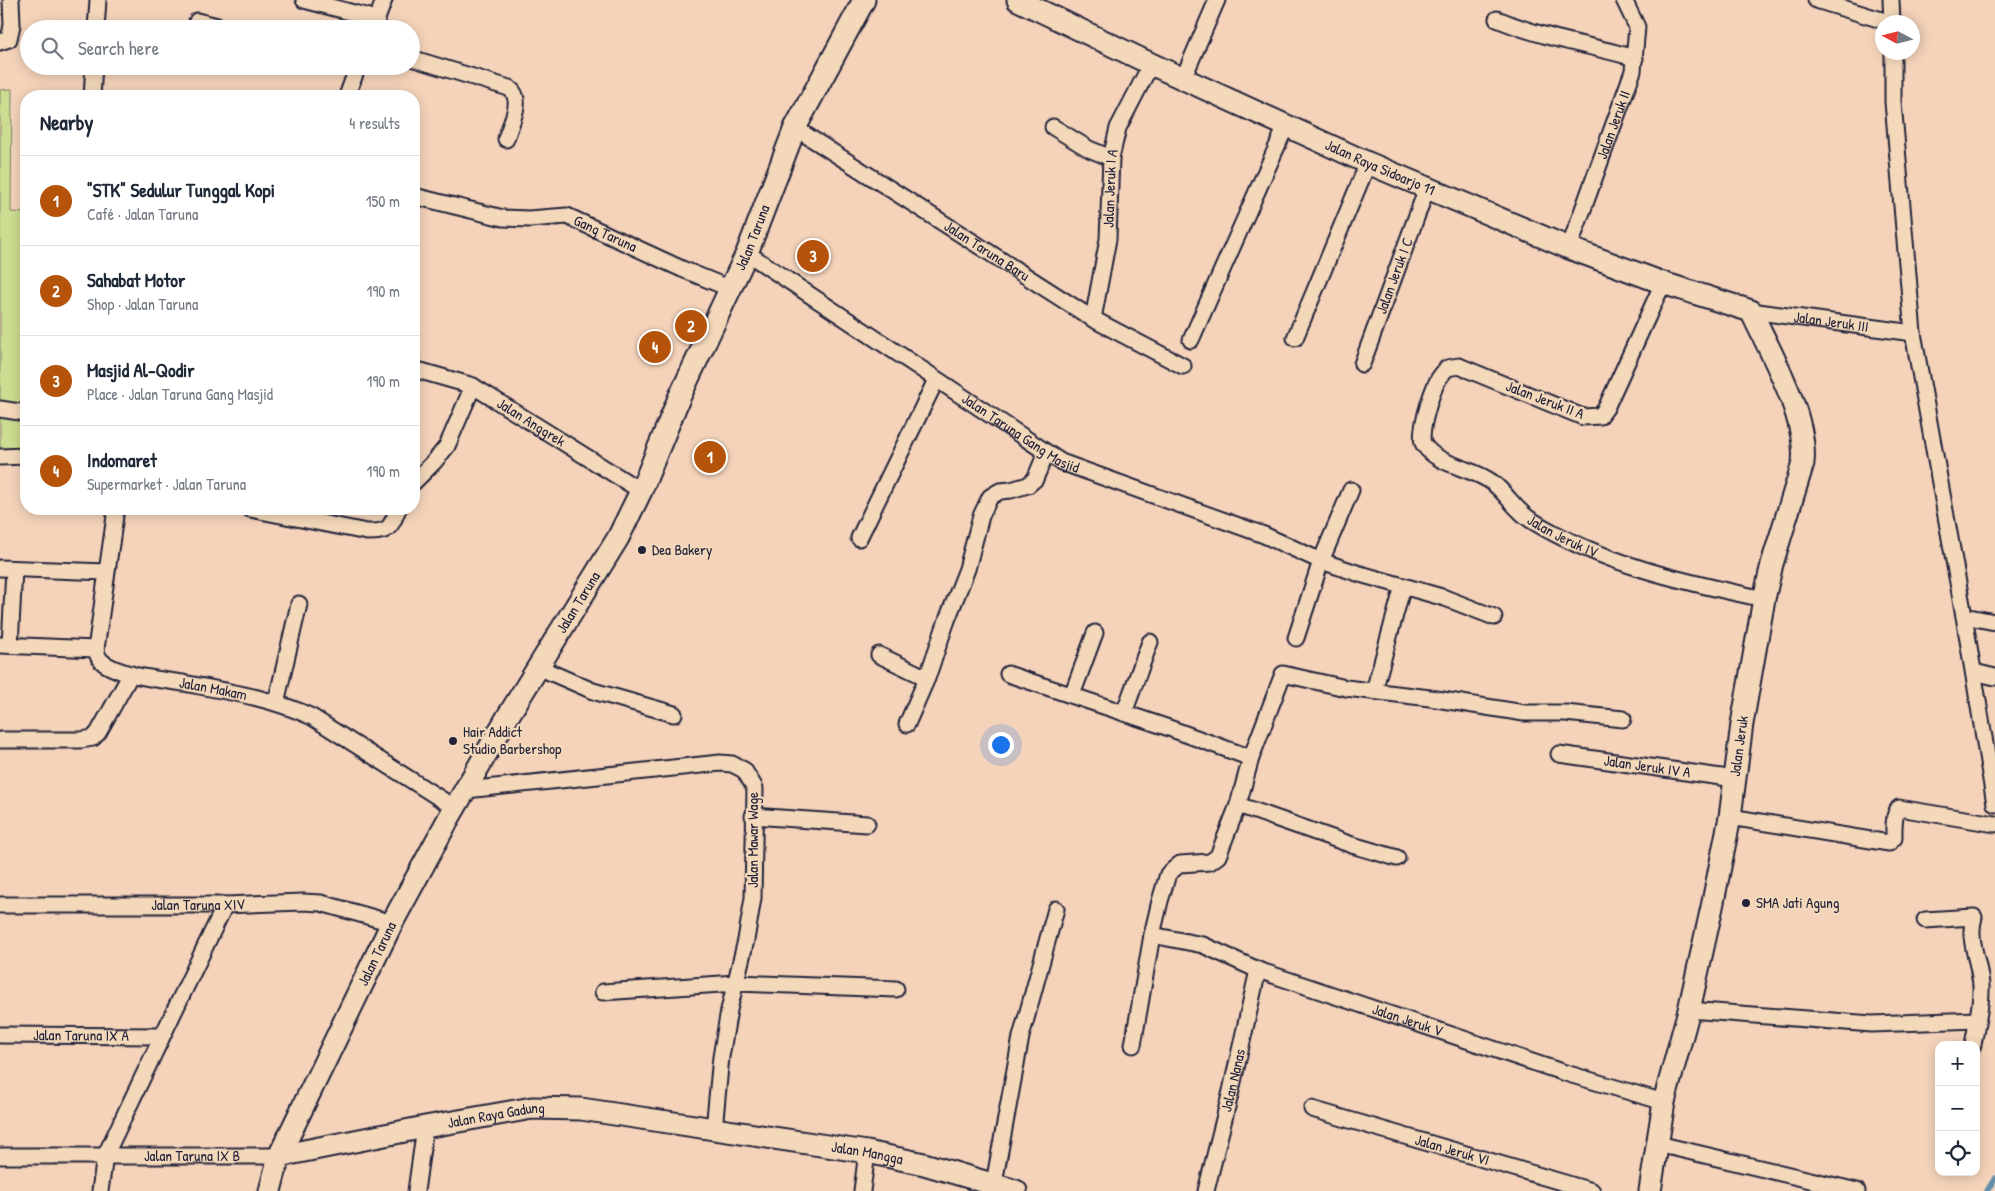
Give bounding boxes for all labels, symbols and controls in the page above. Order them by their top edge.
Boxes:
north arrow [1875,15,1920,60]
search box [20,20,420,75]
icon: search [38,34,66,62]
text: Search here [78,35,159,61]
street label: Jalan Jeruk II [1591,87,1635,162]
text: Nearby [40,108,93,137]
text: 4 results [349,112,400,134]
street label: Jalan Raya Sidoarjo 11 [1322,134,1438,200]
street label: Jalan Jeruk I A [1097,146,1123,228]
text: "STK" Sedulur Tunggal Kopi [87,177,275,203]
text: 1 [53,190,59,212]
text: 150 m [366,190,400,212]
street label: Jalan Taruna [729,201,775,274]
text: Café · Jalan Taruna [87,203,198,225]
street label: Gang Taruna [571,210,641,257]
street label: Jalan Taruna Baru [940,215,1034,286]
street label: Jalan Jeruk I C [1370,235,1418,317]
pin: 3 [797,237,829,275]
text: Sahabat Motor [87,267,185,293]
text: 2 [52,280,60,302]
text: 190 m [367,280,400,302]
text: Shop · Jalan Taruna [87,293,198,315]
street label: Jalan Jeruk III [1793,306,1870,337]
pin: 2 [675,307,707,345]
pin: 4 [639,328,671,366]
text: Masjid Al-Qodir [87,357,195,383]
text: 3 [52,370,60,392]
text: 190 m [367,370,400,392]
street label: Jalan Jeruk II A [1503,375,1588,424]
text: Place · Jalan Taruna Gang Masjid [87,383,273,405]
street label: Jalan Taruna Gang Masjid [958,388,1082,478]
street label: Jalan Anggrek [493,393,570,451]
pin: 1 [694,438,726,476]
text: Indomaret [87,447,157,473]
text: 4 [53,460,59,482]
text: 190 m [367,460,400,482]
text: Supermarket · Jalan Taruna [87,473,246,495]
street label: Jalan Jeruk IV [1523,509,1602,563]
place label: Dea Bakery [652,539,712,560]
marker: Dea Bakery [636,544,648,556]
street label: Jalan Taruna [551,567,605,637]
street label: Jalan Makam [178,672,249,705]
street label: Jalan Jeruk [1724,714,1753,778]
place label: Hair Addict Studio Barbershop [463,721,562,759]
your location [988,732,1014,758]
marker: Hair Addict Studio Barbershop [447,735,459,747]
street label: Jalan Jeruk IV A [1602,749,1693,783]
street label: Jalan Mawar Wage [742,792,763,888]
place label: SMA Jati Agung [1756,892,1840,913]
street label: Jalan Taruna XIV [151,893,246,915]
marker: SMA Jati Agung [1740,897,1752,909]
street label: Jalan Taruna [352,918,401,989]
street label: Jalan Jeruk V [1370,998,1446,1041]
street label: Jalan Taruna IX A [33,1024,130,1046]
map controls [1935,1041,1980,1176]
button: + [1935,1041,1980,1086]
street label: Jalan Nanas [1215,1047,1250,1114]
button: − [1935,1086,1980,1131]
street label: Jalan Raya Gadung [446,1097,545,1133]
street label: Jalan Jeruk VI [1413,1129,1492,1170]
button: locate [1935,1131,1980,1176]
street label: Jalan Mangga [830,1136,905,1169]
street label: Jalan Taruna IX B [144,1145,240,1166]

